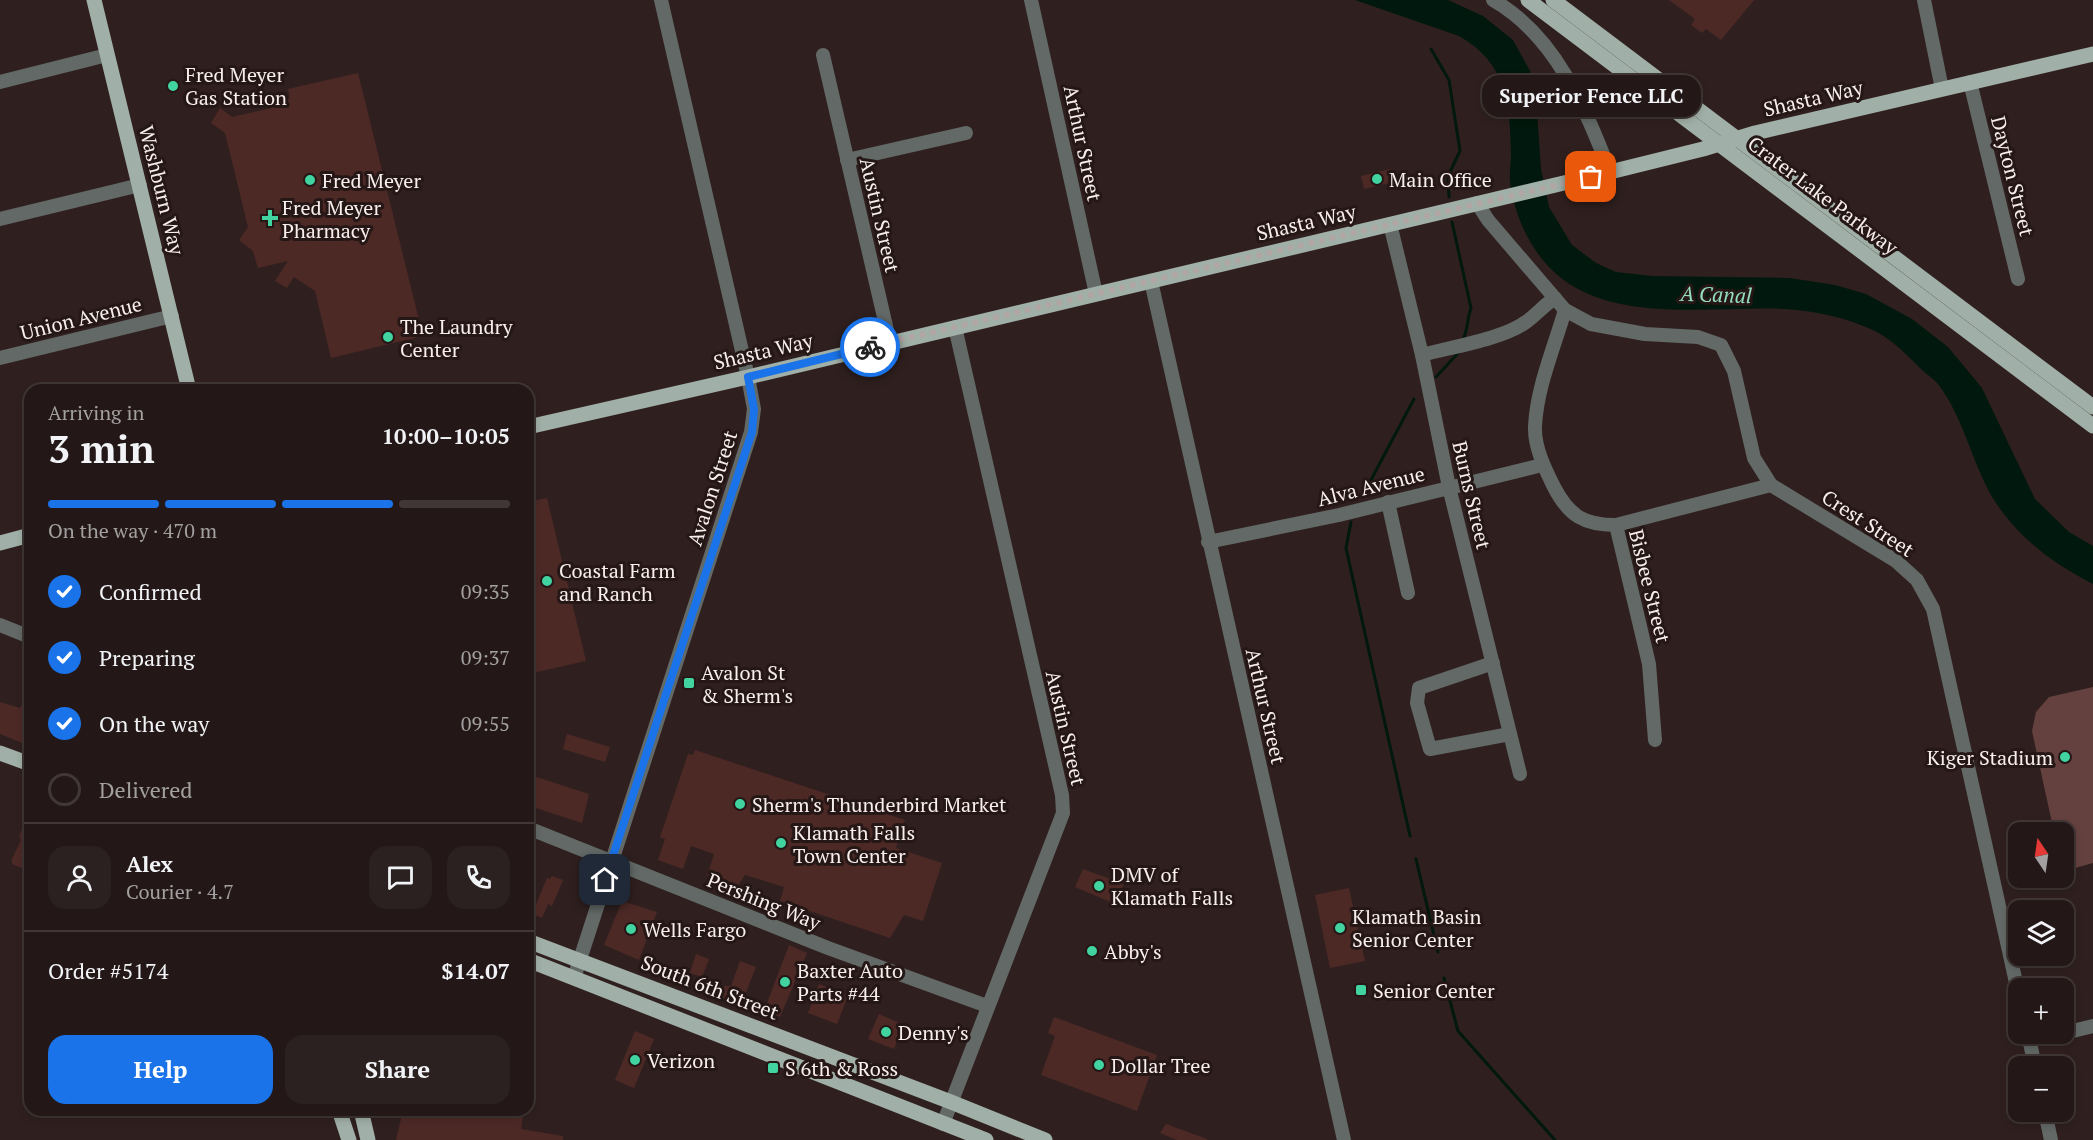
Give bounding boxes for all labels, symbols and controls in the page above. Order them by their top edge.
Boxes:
place label: Fred Meyer Gas Station [185,61,287,111]
street label: Shasta Way [1761,73,1866,123]
callout: Superior Fence LLC [1482,75,1700,117]
marker: Fred Meyer Gas Station [166,79,180,93]
text: Superior Fence LLC [1499,82,1684,109]
street label: Arthur Street [1058,83,1109,204]
street label: Dayton Street [1985,113,2041,239]
street label: Washburn Way [133,123,191,258]
street label: Crater Lake Parkway [1742,130,1904,261]
pin [1565,151,1616,202]
street label: Austin Street [854,155,906,276]
icon: bag [1574,160,1607,193]
place label: Main Office [1389,166,1492,193]
place label: Fred Meyer [322,167,421,194]
marker: Main Office [1370,172,1384,186]
marker: Fred Meyer [303,173,317,187]
place label: Fred Meyer Pharmacy [282,194,381,244]
street label: Shasta Way [1254,197,1359,247]
marker: Fred Meyer Pharmacy [263,211,277,225]
water label: A Canal [1678,279,1753,309]
street label: Union Avenue [17,290,145,346]
place label: The Laundry Center [400,313,514,363]
courier [840,317,900,377]
street label: Shasta Way [711,326,816,376]
marker: The Laundry Center [381,330,395,344]
icon: bike [854,331,887,364]
text: Arriving in [48,399,144,426]
text: 10:00–10:05 [382,421,510,450]
text: 3 min [48,422,155,474]
street label: Avalon Street [681,426,744,549]
street label: Burns Street [1446,438,1498,552]
street label: Alva Avenue [1314,460,1428,512]
street label: Crest Street [1817,483,1920,563]
text: On the way · 470 m [48,517,217,544]
street label: Bisbee Street [1623,526,1677,646]
place label: Coastal Farm and Ranch [559,557,676,607]
marker: Coastal Farm and Ranch [540,574,554,588]
icon: check [48,575,81,608]
text: Confirmed [99,577,202,606]
text: 09:35 [461,578,510,605]
icon: check [48,641,81,674]
text: Preparing [99,643,195,672]
text: 09:37 [461,644,510,671]
street label: Arthur Street [1240,646,1293,767]
place label: Avalon St & Sherm's [701,659,793,709]
street label: Austin Street [1040,668,1092,789]
marker: Avalon St & Sherm's [682,676,696,690]
icon: check [48,707,81,740]
text: On the way [99,709,209,738]
text: 09:55 [461,710,510,737]
place label: Kiger Stadium [1927,744,2053,771]
marker: Kiger Stadium [2058,750,2072,764]
text: Delivered [99,775,192,804]
place label: Sherm's Thunderbird Market [752,791,1007,818]
marker: Sherm's Thunderbird Market [733,797,747,811]
place label: Klamath Falls Town Center [793,819,915,869]
north arrow [2008,822,2074,888]
map controls [2008,822,2074,1122]
marker: Klamath Falls Town Center [774,836,788,850]
button: person [48,846,111,909]
button: chat [369,846,432,909]
button: phone [447,846,510,909]
text: Alex [126,849,173,878]
pin [579,854,630,905]
place label: DMV of Klamath Falls [1111,861,1233,911]
icon: home [588,863,621,896]
street label: Pershing Way [703,866,826,936]
text: Courier · 4.7 [126,878,234,905]
marker: DMV of Klamath Falls [1092,879,1106,893]
button: layers [2008,900,2074,966]
place label: Klamath Basin Senior Center [1352,903,1481,953]
place label: Wells Fargo [643,916,746,943]
marker: Klamath Basin Senior Center [1333,921,1347,935]
marker: Wells Fargo [624,922,638,936]
place label: Abby's [1104,938,1162,965]
marker: Abby's [1085,944,1099,958]
street label: South 6th Street [637,948,783,1026]
text: Order #5174 [48,956,168,985]
text: $14.07 [441,956,510,985]
place label: Baxter Auto Parts #44 [797,957,903,1007]
marker: Baxter Auto Parts #44 [778,975,792,989]
place label: Senior Center [1373,977,1495,1004]
button: + [2008,978,2074,1044]
marker: Senior Center [1354,983,1368,997]
place label: Denny's [898,1019,969,1046]
marker: Denny's [879,1025,893,1039]
button: Help [48,1035,273,1104]
button: Share [285,1035,510,1104]
place label: Verizon [647,1047,715,1074]
place label: Dollar Tree [1111,1052,1210,1079]
marker: Verizon [628,1053,642,1067]
place label: S 6th & Ross [785,1055,898,1082]
button: − [2008,1056,2074,1122]
marker: Dollar Tree [1092,1058,1106,1072]
marker: S 6th & Ross [766,1061,780,1075]

